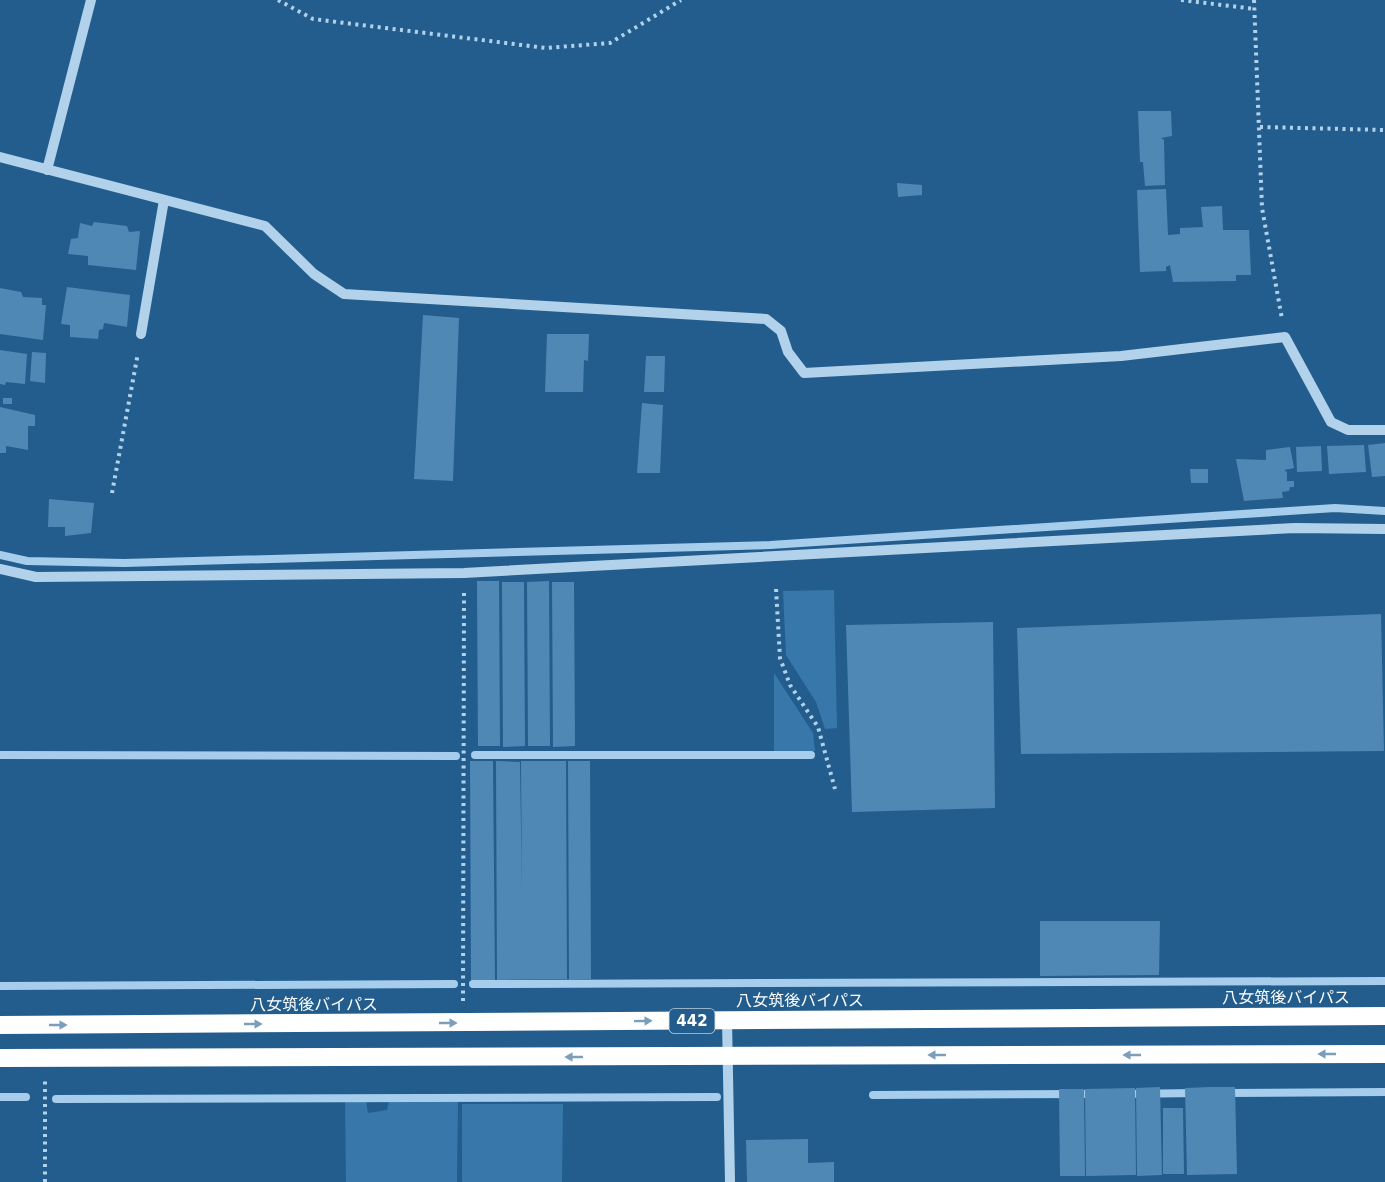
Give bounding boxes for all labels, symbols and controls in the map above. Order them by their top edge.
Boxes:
street label: 八女筑後バイパス [1222,988,1350,1007]
street label: 八女筑後バイパス [736,991,864,1010]
street label: 八女筑後バイパス [250,995,378,1014]
road number: 442 [670,1009,714,1033]
one-way arrow [634,1016,653,1026]
one-way arrow [439,1018,458,1028]
one-way arrow [244,1019,263,1029]
one-way arrow [49,1020,68,1030]
one-way arrow [1317,1049,1336,1059]
one-way arrow [927,1050,946,1060]
one-way arrow [1122,1050,1141,1059]
one-way arrow [564,1052,583,1062]

